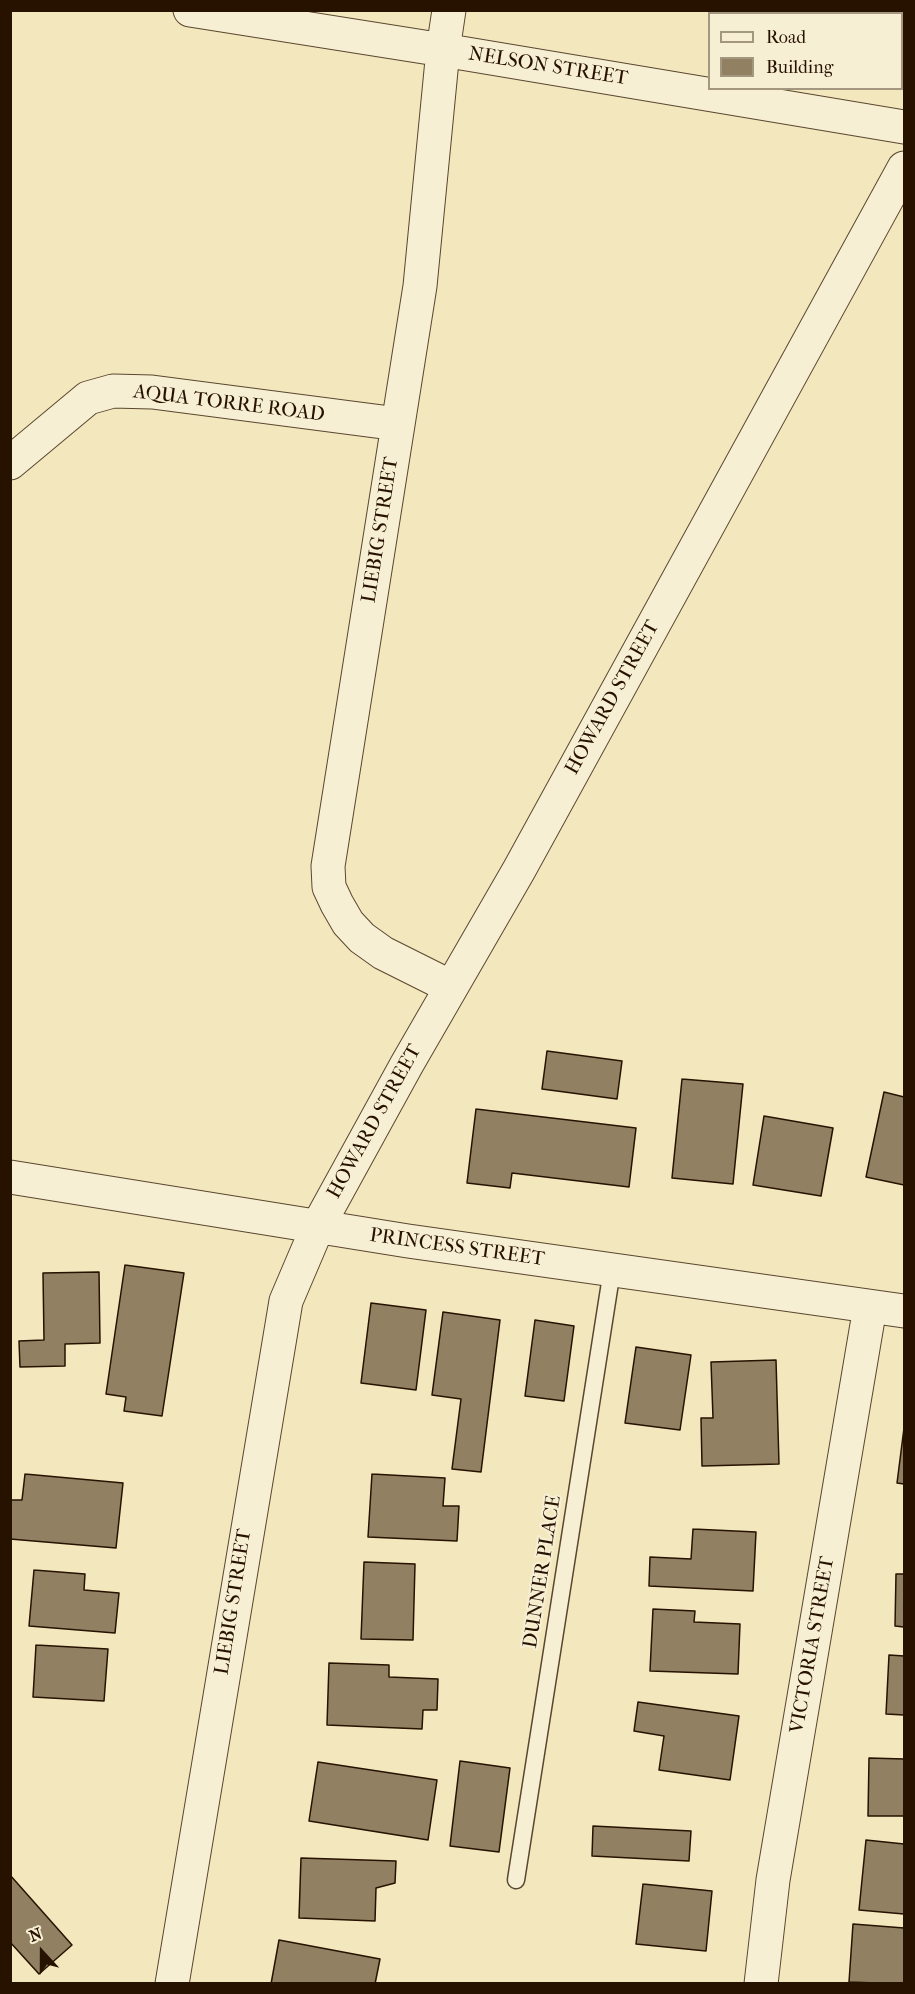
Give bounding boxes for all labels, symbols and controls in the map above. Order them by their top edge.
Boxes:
legend [708,12,903,90]
text: Road [766,27,806,48]
street label: NELSON STREET [467,43,629,91]
text: Building [766,57,833,78]
street label: AQUA TORRE ROAD [132,380,326,428]
street label: LIEBIG STREET [358,455,404,605]
street label: HOWARD STREET [561,617,665,779]
street label: HOWARD STREET [323,1041,427,1203]
street label: PRINCESS STREET [368,1224,546,1272]
street label: DUNNER PLACE [519,1494,567,1650]
street label: LIEBIG STREET [211,1527,257,1677]
street label: VICTORIA STREET [786,1555,840,1735]
north arrow [12,1922,72,1982]
text: N [26,1924,44,1946]

